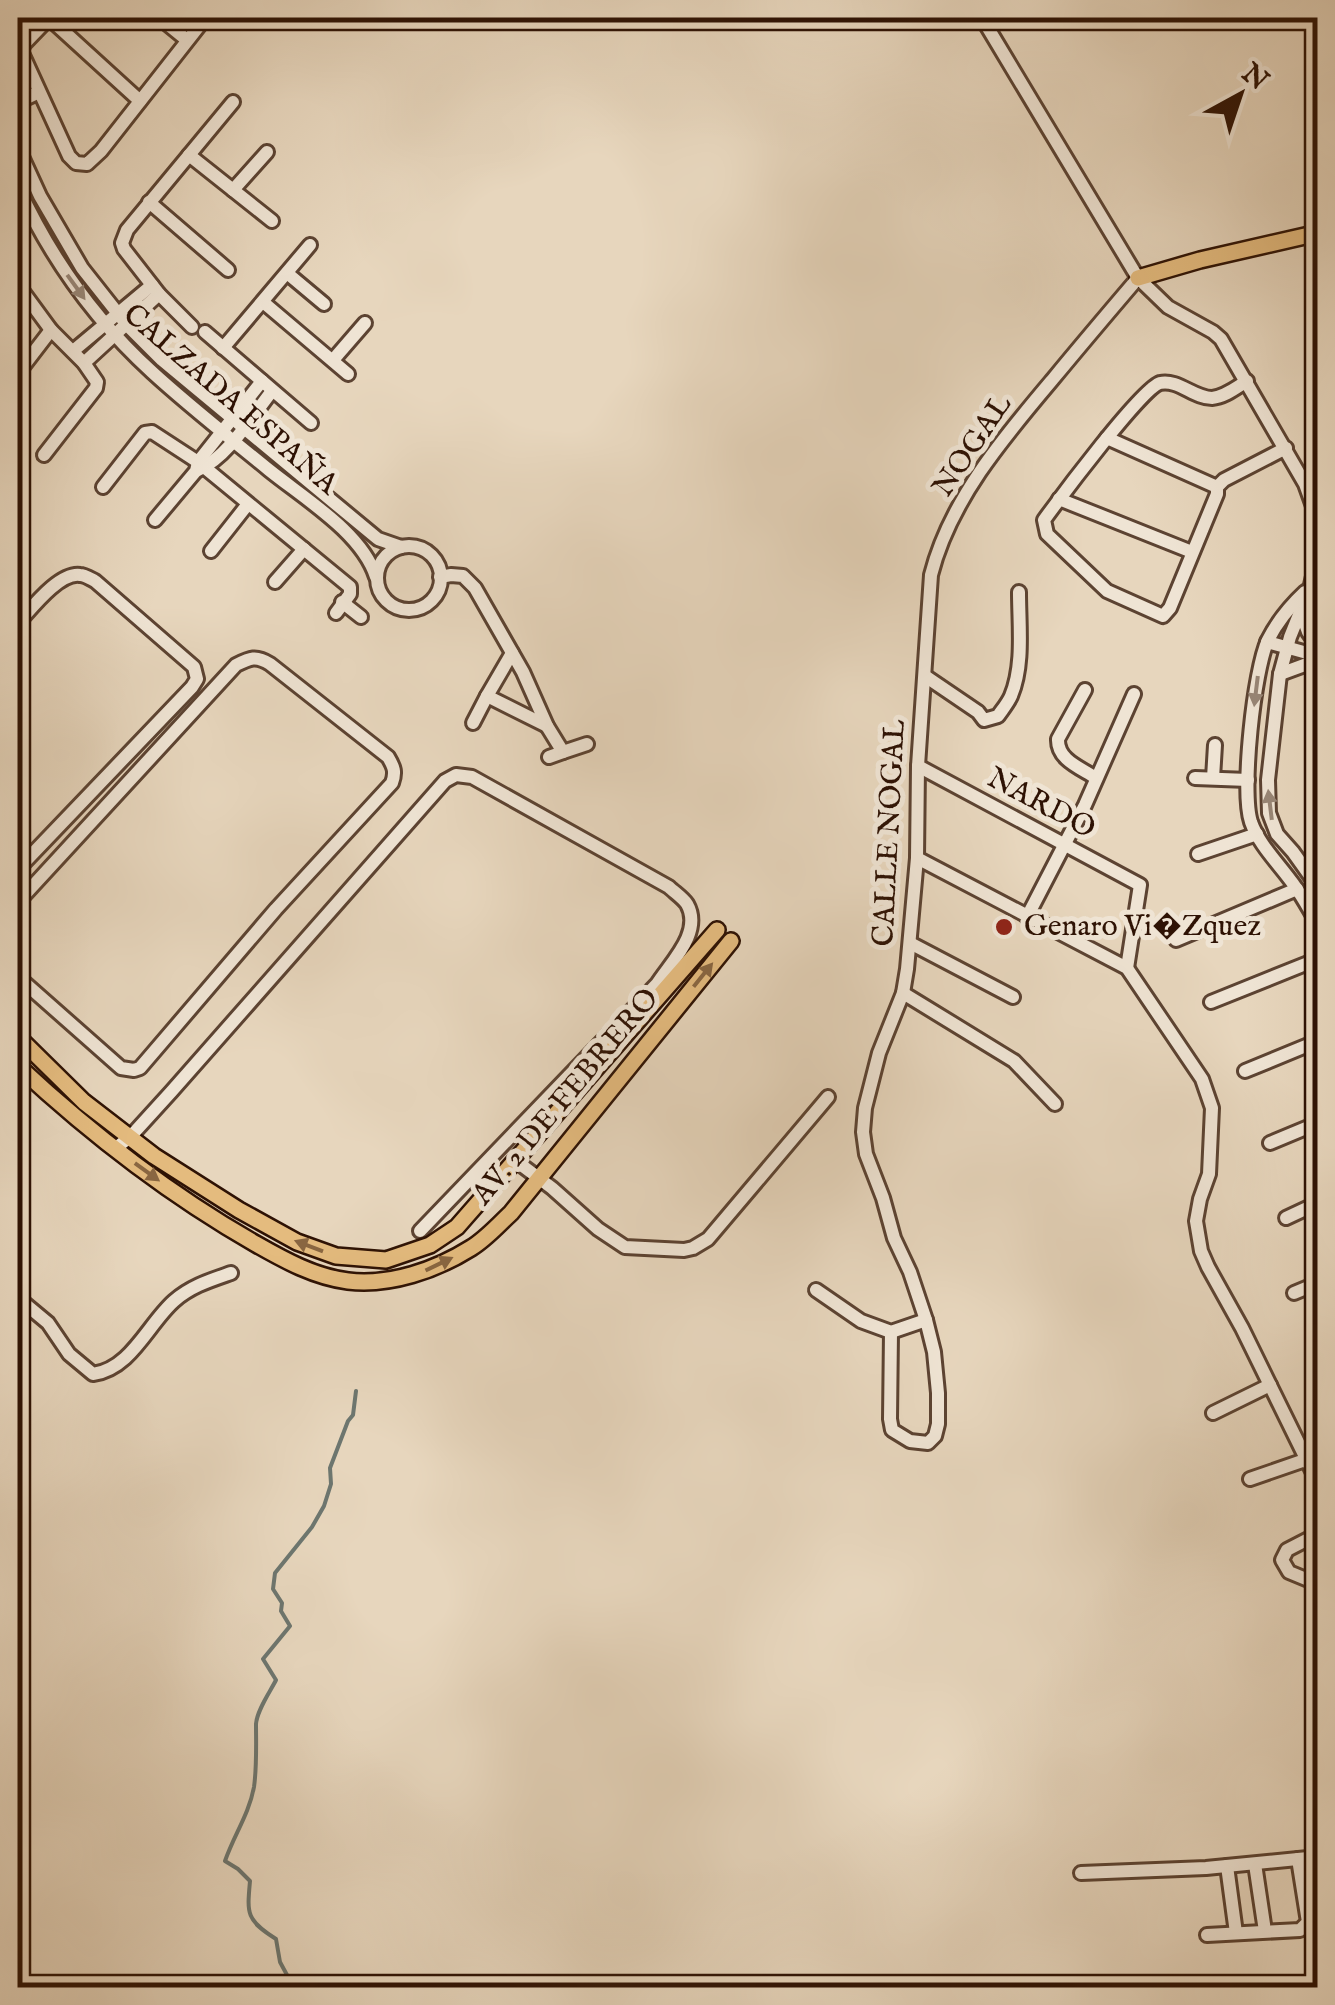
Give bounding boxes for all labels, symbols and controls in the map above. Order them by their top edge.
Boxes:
north arrow [1190,45,1290,145]
text: N [1233,56,1275,99]
one-way arrow [65,274,85,300]
street label: CALZADA ESPAÑA [114,295,347,504]
street label: NOGAL [925,387,1021,505]
one-way arrow [1248,676,1264,708]
street label: CALLE NOGAL [865,718,915,947]
street label: NARDO [980,760,1102,848]
one-way arrow [1262,789,1278,820]
place label: Genaro Vi�Zquez [1024,908,1261,946]
marker: Genaro Vi�Zquez [993,916,1015,938]
one-way arrow [693,962,714,988]
street label: AV. 2 DE FEBRERO [464,981,668,1214]
one-way arrow [134,1162,160,1181]
one-way arrow [294,1237,324,1253]
one-way arrow [425,1255,454,1272]

